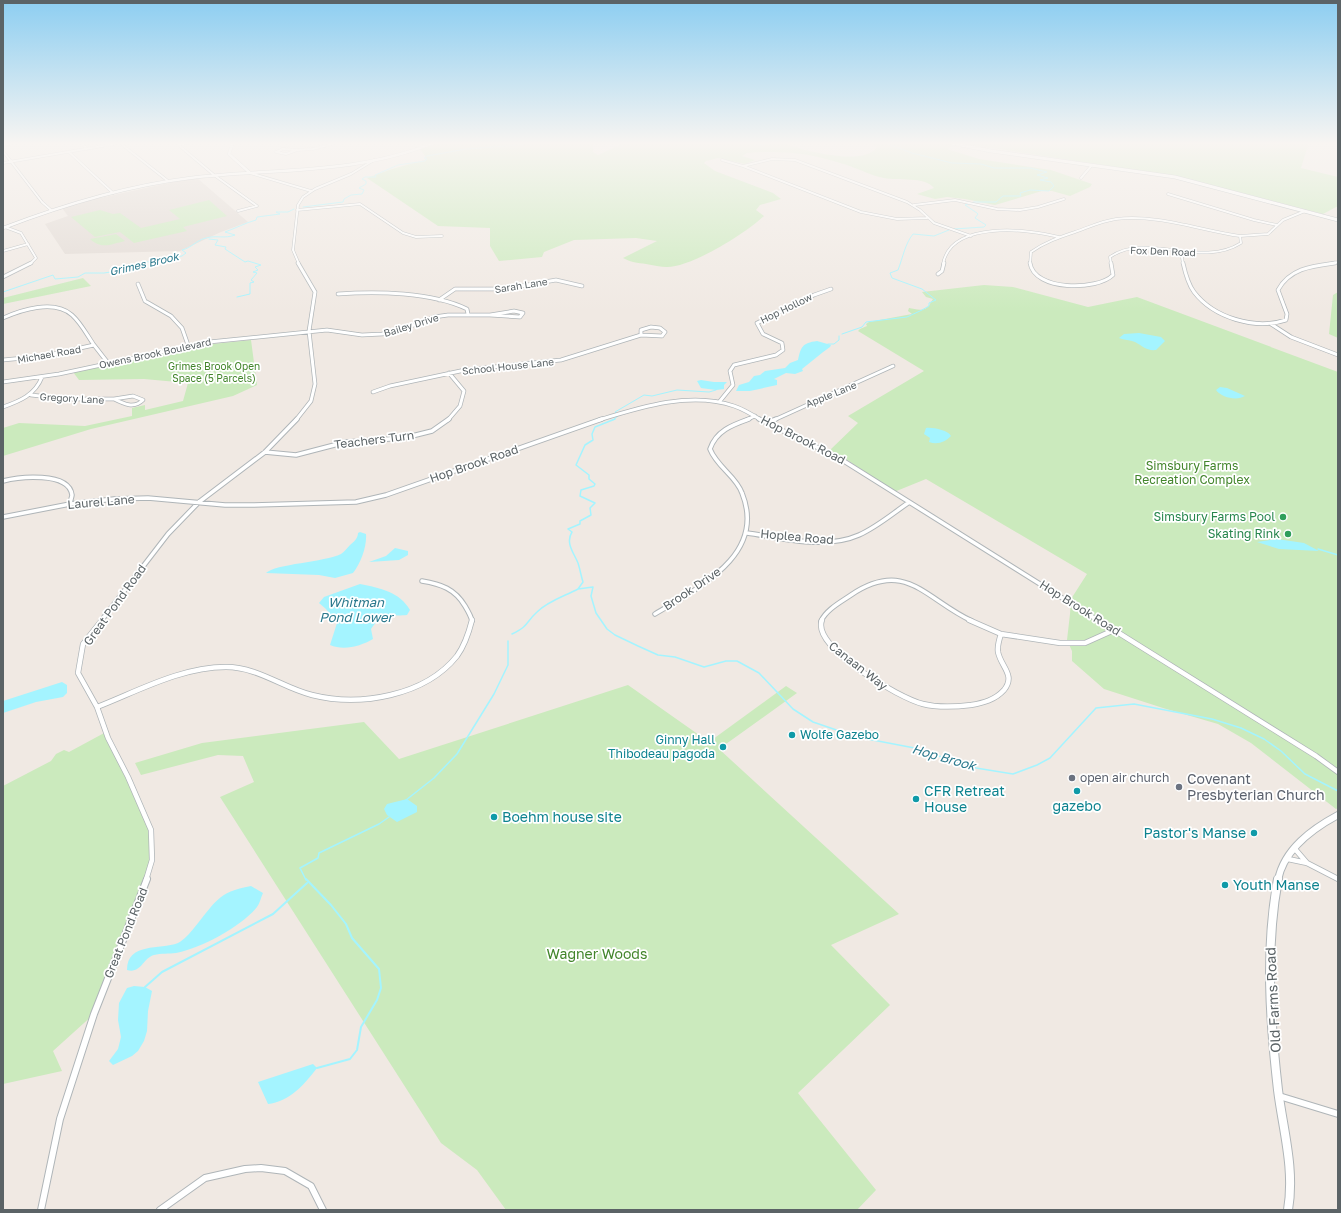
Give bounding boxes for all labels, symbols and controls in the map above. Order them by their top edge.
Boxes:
street label: Fox Den Road [1130,244,1196,258]
water label: Grimes Brook [108,249,182,278]
street label: Sarah Lane [494,275,549,295]
street label: Hop Hollow [758,290,814,326]
street label: Bailey Drive [382,311,440,339]
street label: Owens Brook Boulevard [98,335,212,371]
street label: Michael Road [16,342,82,366]
street label: School House Lane [461,355,555,377]
park label: Grimes Brook Open Space (5 Parcels) [168,360,260,384]
street label: Apple Lane [804,378,858,410]
street label: Gregory Lane [39,390,105,406]
street label: Hop Brook Road [758,412,848,467]
street label: Teachers Turn [333,427,415,452]
street label: Hop Brook Road [427,441,520,486]
park label: Simsbury Farms Recreation Complex [1134,458,1250,487]
street label: Laurel Lane [67,491,135,512]
place label: Simsbury Farms Pool [1153,509,1275,524]
marker: Simsbury Farms Pool [1278,512,1288,522]
street label: Hoplea Road [760,526,834,547]
place label: Skating Rink [1208,526,1280,541]
marker: Skating Rink [1283,529,1293,539]
street label: Great Pond Road [80,561,149,648]
street label: Brook Drive [660,564,724,613]
street label: Hop Brook Road [1037,577,1124,639]
water label: Whitman Pond Lower [319,594,395,625]
street label: Canaan Way [826,638,891,693]
place label: Wolfe Gazebo [800,727,879,742]
marker: Wolfe Gazebo [787,730,797,740]
place label: Ginny Hall Thibodeau pagoda [608,732,715,761]
water label: Hop Brook [910,740,979,774]
marker: Ginny Hall Thibodeau pagoda [718,742,728,752]
place label: open air church [1080,770,1169,785]
place label: Covenant Presbyterian Church [1187,770,1325,803]
marker: open air church [1067,773,1077,783]
place label: CFR Retreat House [924,782,1005,815]
marker: Covenant Presbyterian Church [1174,782,1184,792]
marker: gazebo [1072,786,1082,796]
marker: CFR Retreat House [911,794,921,804]
place label: gazebo [1053,797,1101,814]
place label: Boehm house site [502,808,622,825]
marker: Boehm house site [489,812,499,822]
place label: Pastor's Manse [1144,824,1246,841]
marker: Pastor's Manse [1249,828,1259,838]
place label: Youth Manse [1233,876,1320,893]
marker: Youth Manse [1220,880,1230,890]
street label: Great Pond Road [100,885,151,980]
park label: Wagner Woods [547,945,647,962]
street label: Old Farms Road [1261,947,1284,1053]

